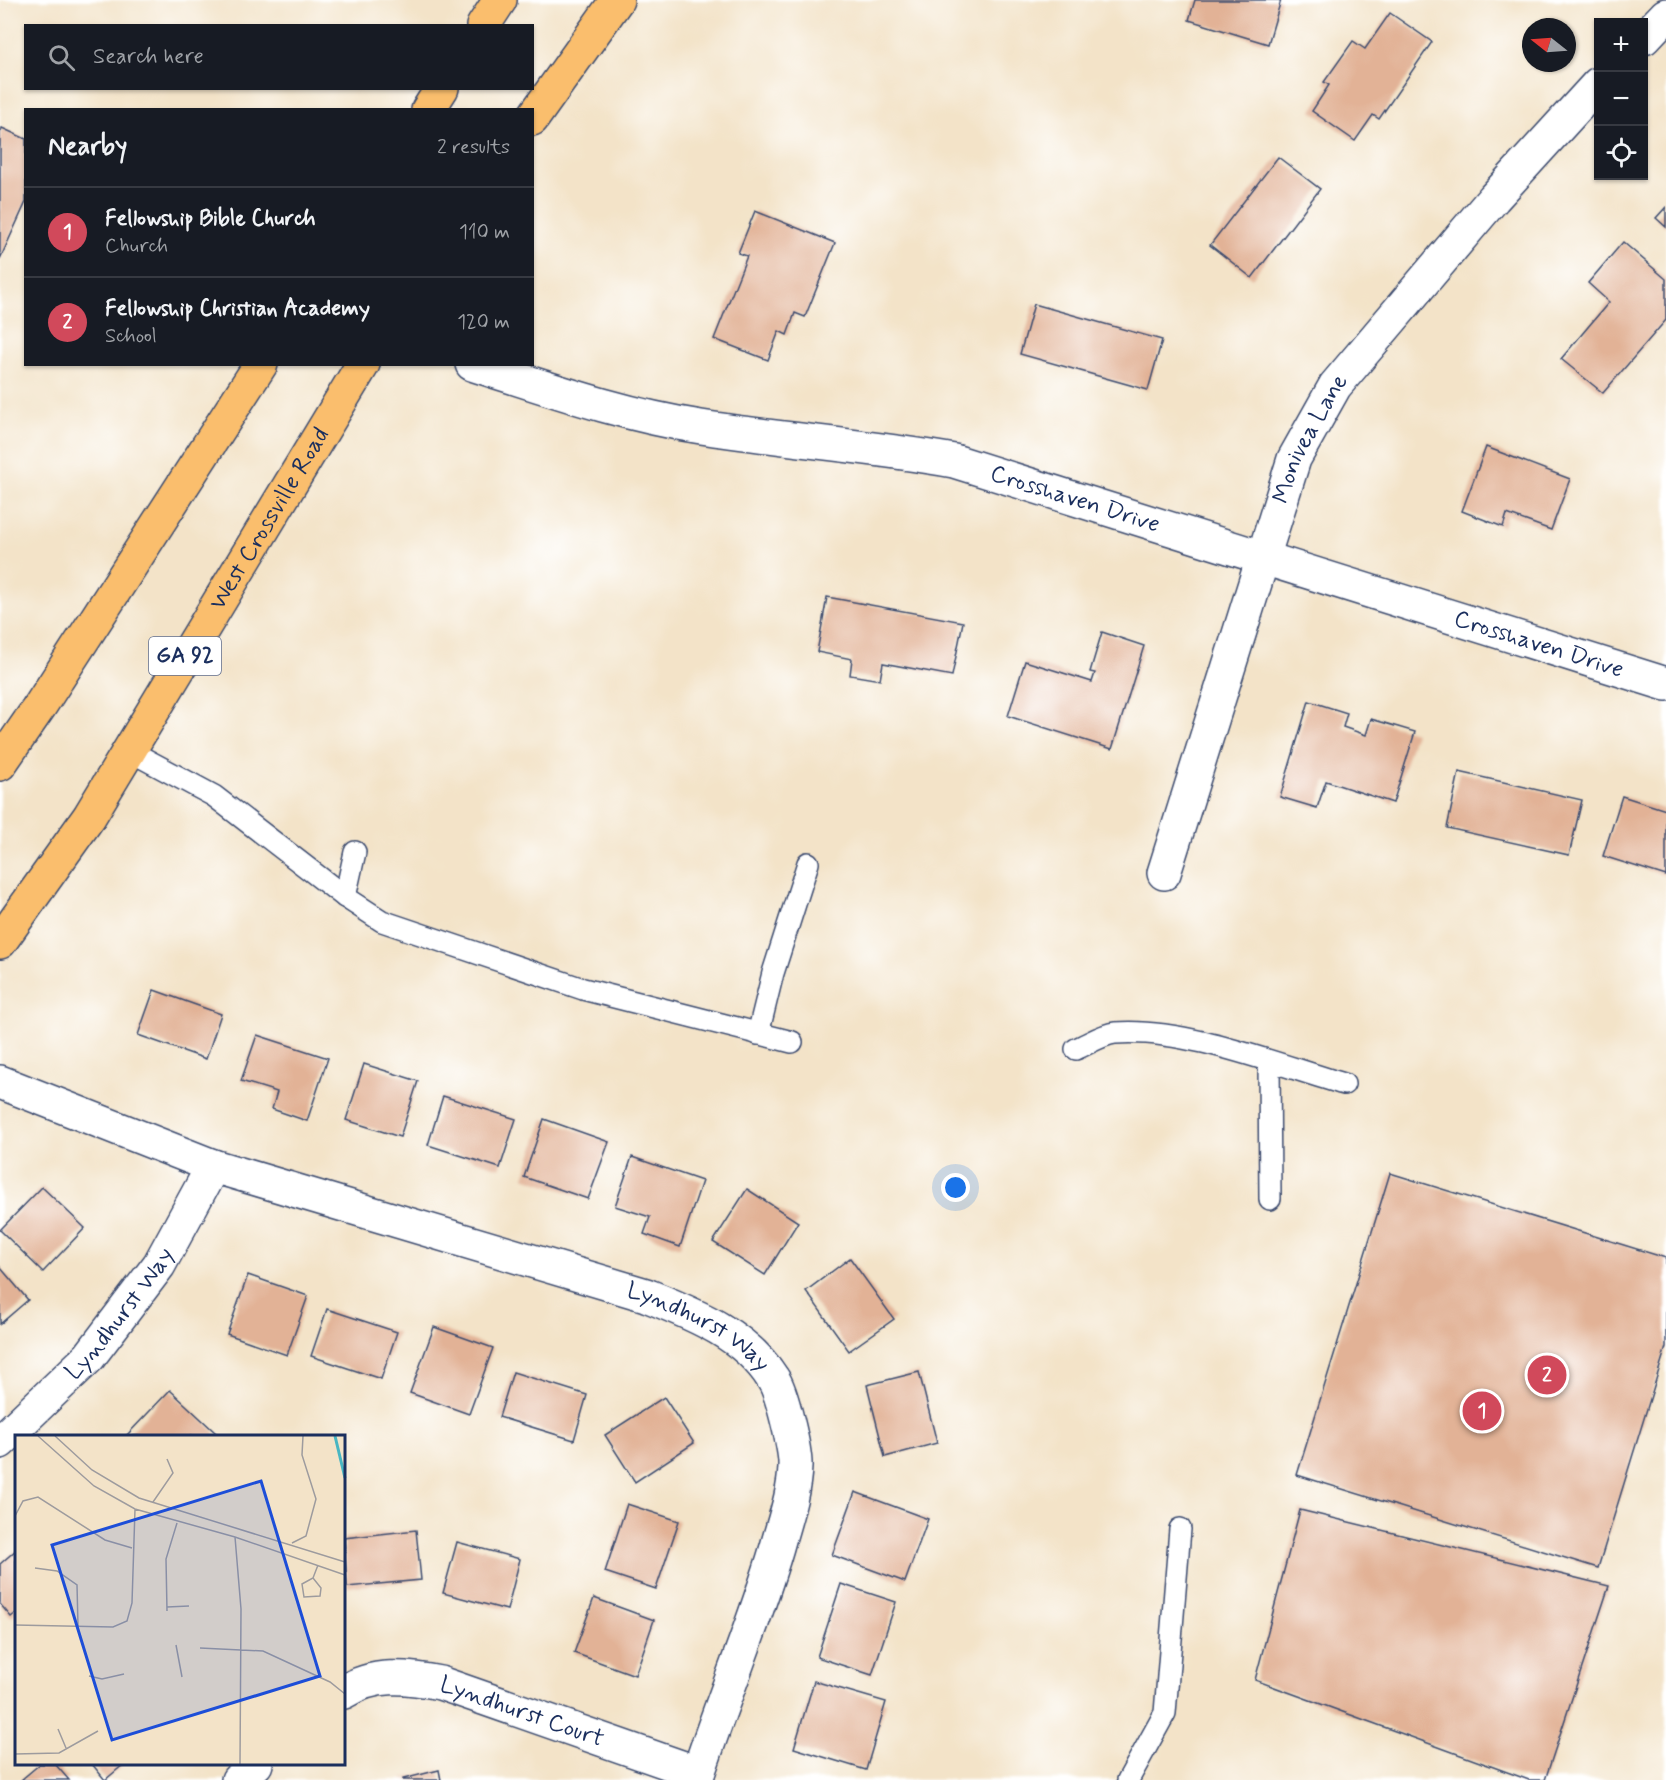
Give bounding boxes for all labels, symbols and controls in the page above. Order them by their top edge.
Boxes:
north arrow [1522,18,1576,72]
map controls [1594,18,1648,180]
button: + [1594,18,1648,72]
search box [24,24,534,90]
icon: search [45,41,78,74]
text: Search here [93,43,204,71]
button: − [1594,72,1648,126]
button: locate [1594,126,1648,180]
text: Nearby [48,130,127,164]
text: 2 results [437,134,510,161]
text: Fellowship Bible Church [105,205,316,233]
text: 1 [63,219,72,246]
text: 110 m [459,219,510,246]
text: Church [105,233,168,260]
text: Fellowship Christian Academy [105,295,370,323]
text: 2 [63,309,72,336]
text: 120 m [457,309,510,336]
text: School [105,323,157,350]
street label: Monivea Lane [1265,367,1355,507]
street label: West Crossville Road [202,422,336,616]
street label: Crosshaven Drive [987,458,1164,540]
street label: Crosshaven Drive [1450,603,1628,685]
road number: GA 92 [149,637,221,675]
your location [941,1173,970,1202]
street label: Lyndhurst Way [58,1242,181,1387]
street label: Lyndhurst Way [623,1275,777,1378]
pin: 2 [1528,1352,1566,1398]
pin: 1 [1462,1388,1502,1434]
inset map [15,1435,345,1765]
street label: Lyndhurst Court [436,1669,608,1755]

